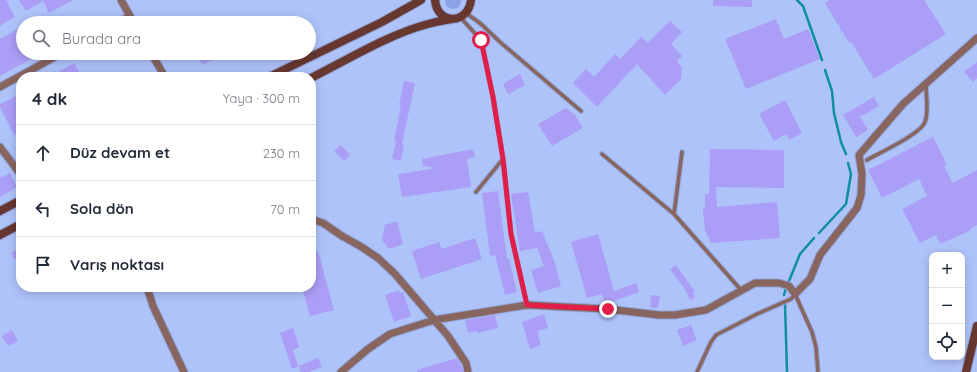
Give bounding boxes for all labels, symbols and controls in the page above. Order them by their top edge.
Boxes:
search box [16,16,316,60]
icon: search [30,27,52,49]
text: Burada ara [62,29,141,48]
route start [472,31,490,49]
text: 4 dk [32,88,67,109]
text: Yaya · 300 m [223,90,300,106]
icon: ahead [32,142,54,164]
text: Düz devam et [70,143,170,162]
text: 230 m [263,145,300,161]
icon: left [32,198,54,220]
text: Sola dön [70,199,134,218]
text: 70 m [270,201,300,217]
map controls [929,252,965,360]
button: + [929,252,965,288]
icon: arrive [32,254,54,276]
text: Varış noktası [70,255,164,274]
button: − [929,288,965,324]
route end [599,300,617,318]
button: locate [929,324,965,360]

